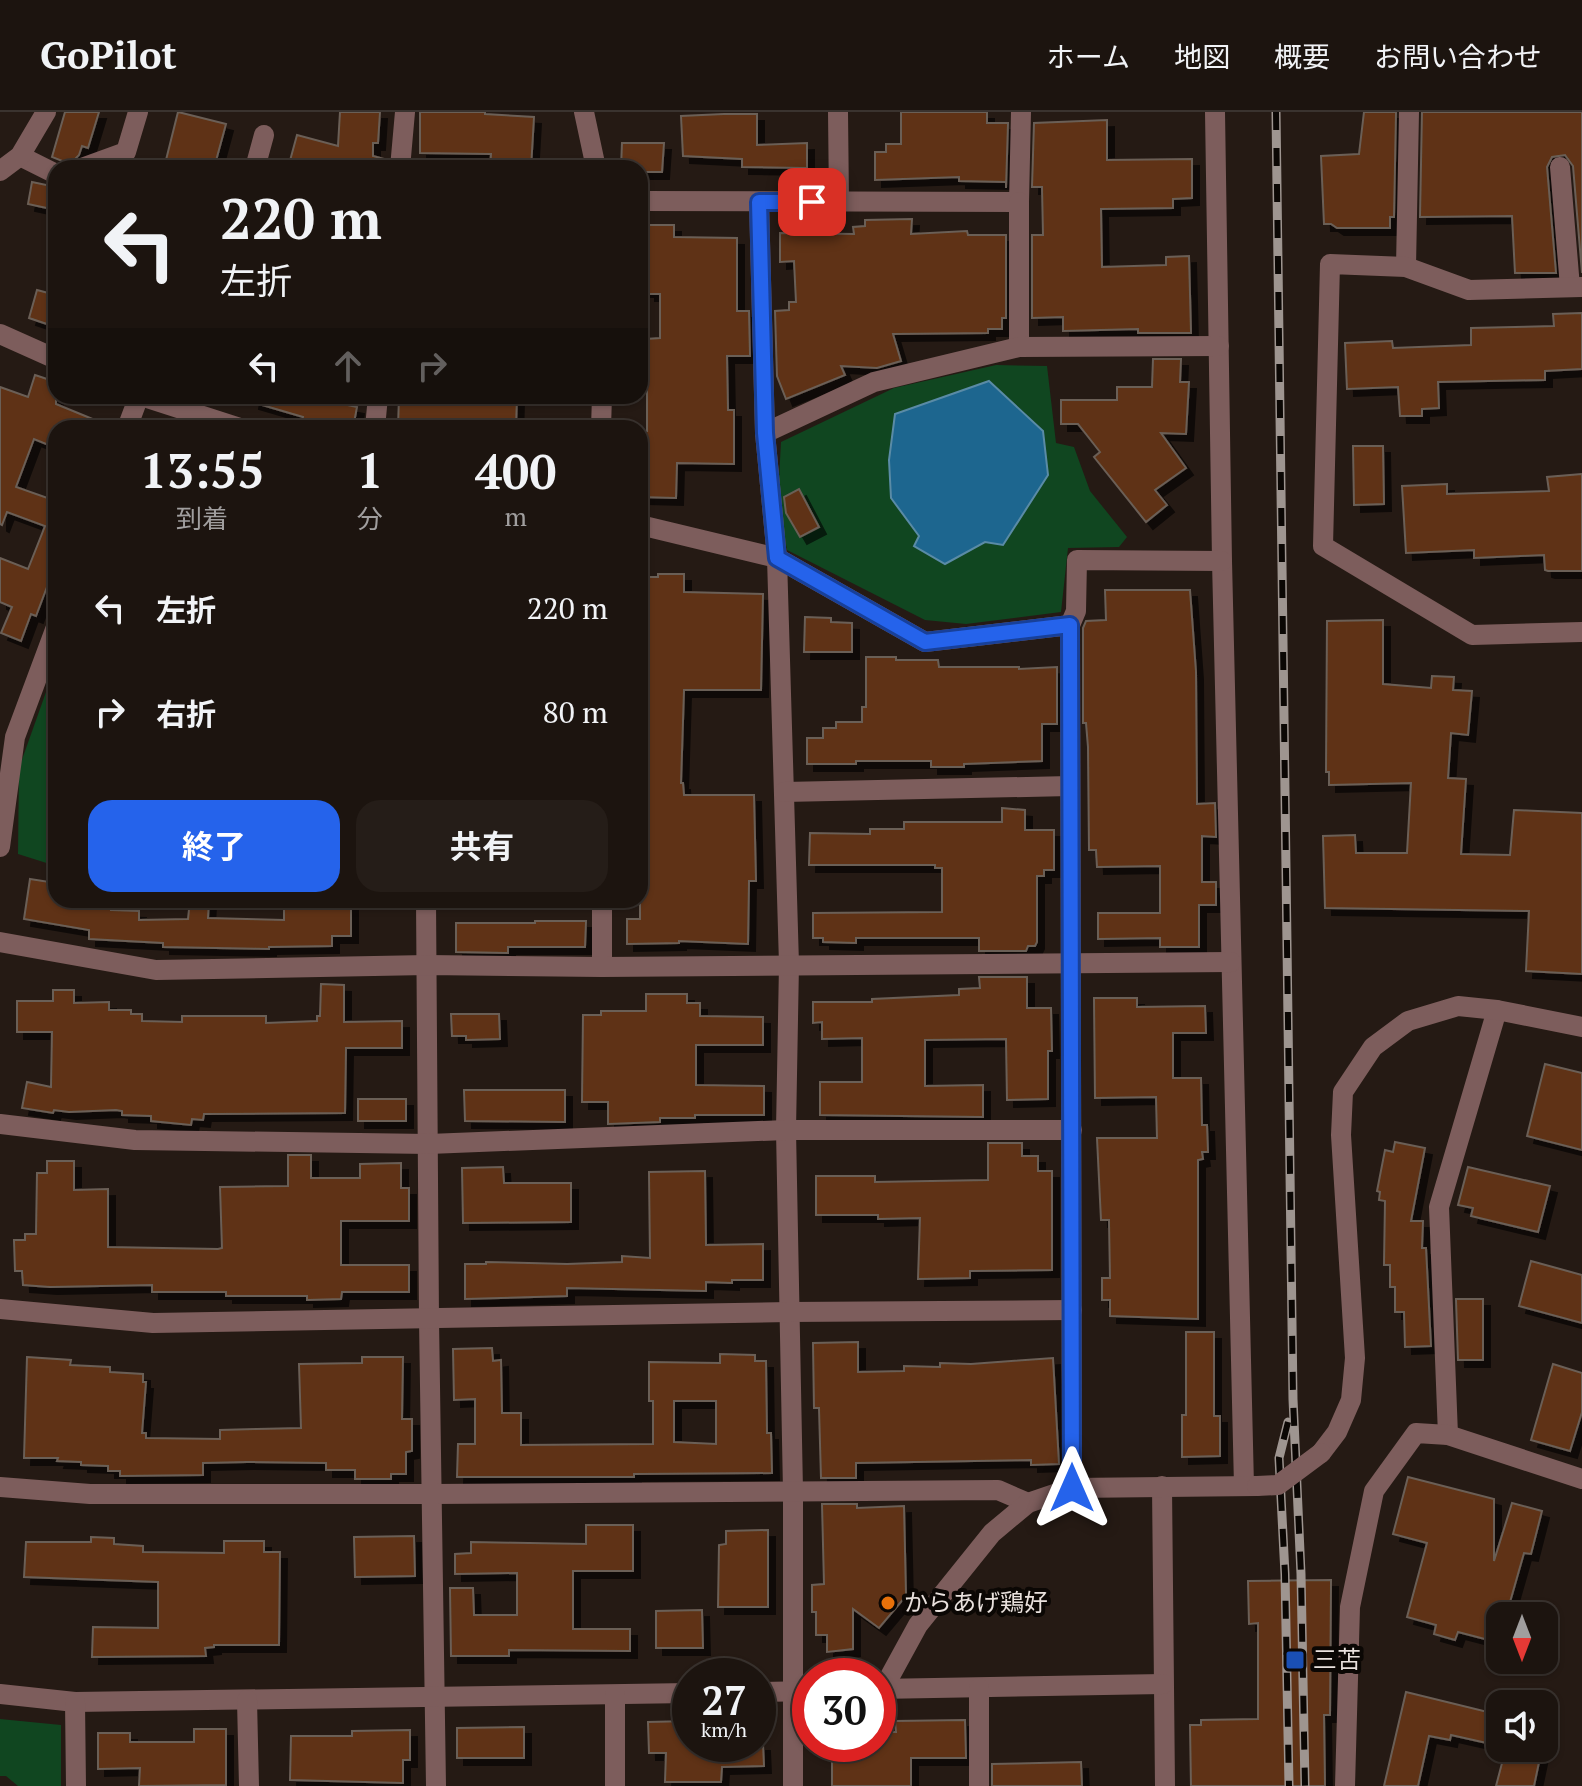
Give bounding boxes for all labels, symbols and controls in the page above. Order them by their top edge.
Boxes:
text: GoPilot [40,30,177,80]
text: ホーム [1047,38,1130,75]
text: 地図 [1174,38,1230,75]
text: 概要 [1274,38,1330,75]
text: お問い合わせ [1374,38,1542,75]
pin [778,168,846,236]
icon: arrive [790,180,834,224]
text: 220 m [220,181,382,255]
icon: left [88,192,192,296]
text: 左折 [220,257,292,304]
icon: left [242,344,286,388]
icon: ahead [326,344,370,388]
icon: right [410,344,454,388]
text: 13:55 [140,438,265,502]
text: 1 [356,438,383,502]
text: 400 [475,439,556,503]
text: m [504,499,527,533]
text: 到着 [176,501,228,535]
text: 分 [357,501,383,535]
icon: left [88,586,132,630]
text: 220 m [527,588,608,628]
text: 左折 [156,590,216,630]
icon: right [88,690,132,734]
text: 80 m [543,692,608,732]
text: 右折 [156,694,216,734]
button: 終了 [88,800,340,892]
button: 共有 [356,800,608,892]
position arrow [1030,1446,1114,1530]
place label: からあげ鶏好 [904,1586,1048,1618]
marker: からあげ鶏好 [879,1594,897,1612]
north arrow [1486,1602,1558,1674]
map controls [1486,1602,1558,1762]
place label: 三苫 [1313,1643,1361,1675]
marker: 三苫 [1284,1649,1306,1671]
speed limit sign: 30 [792,1658,896,1762]
text: 27 [701,1673,747,1726]
button: sound [1486,1690,1558,1762]
text: km/h [701,1716,747,1743]

